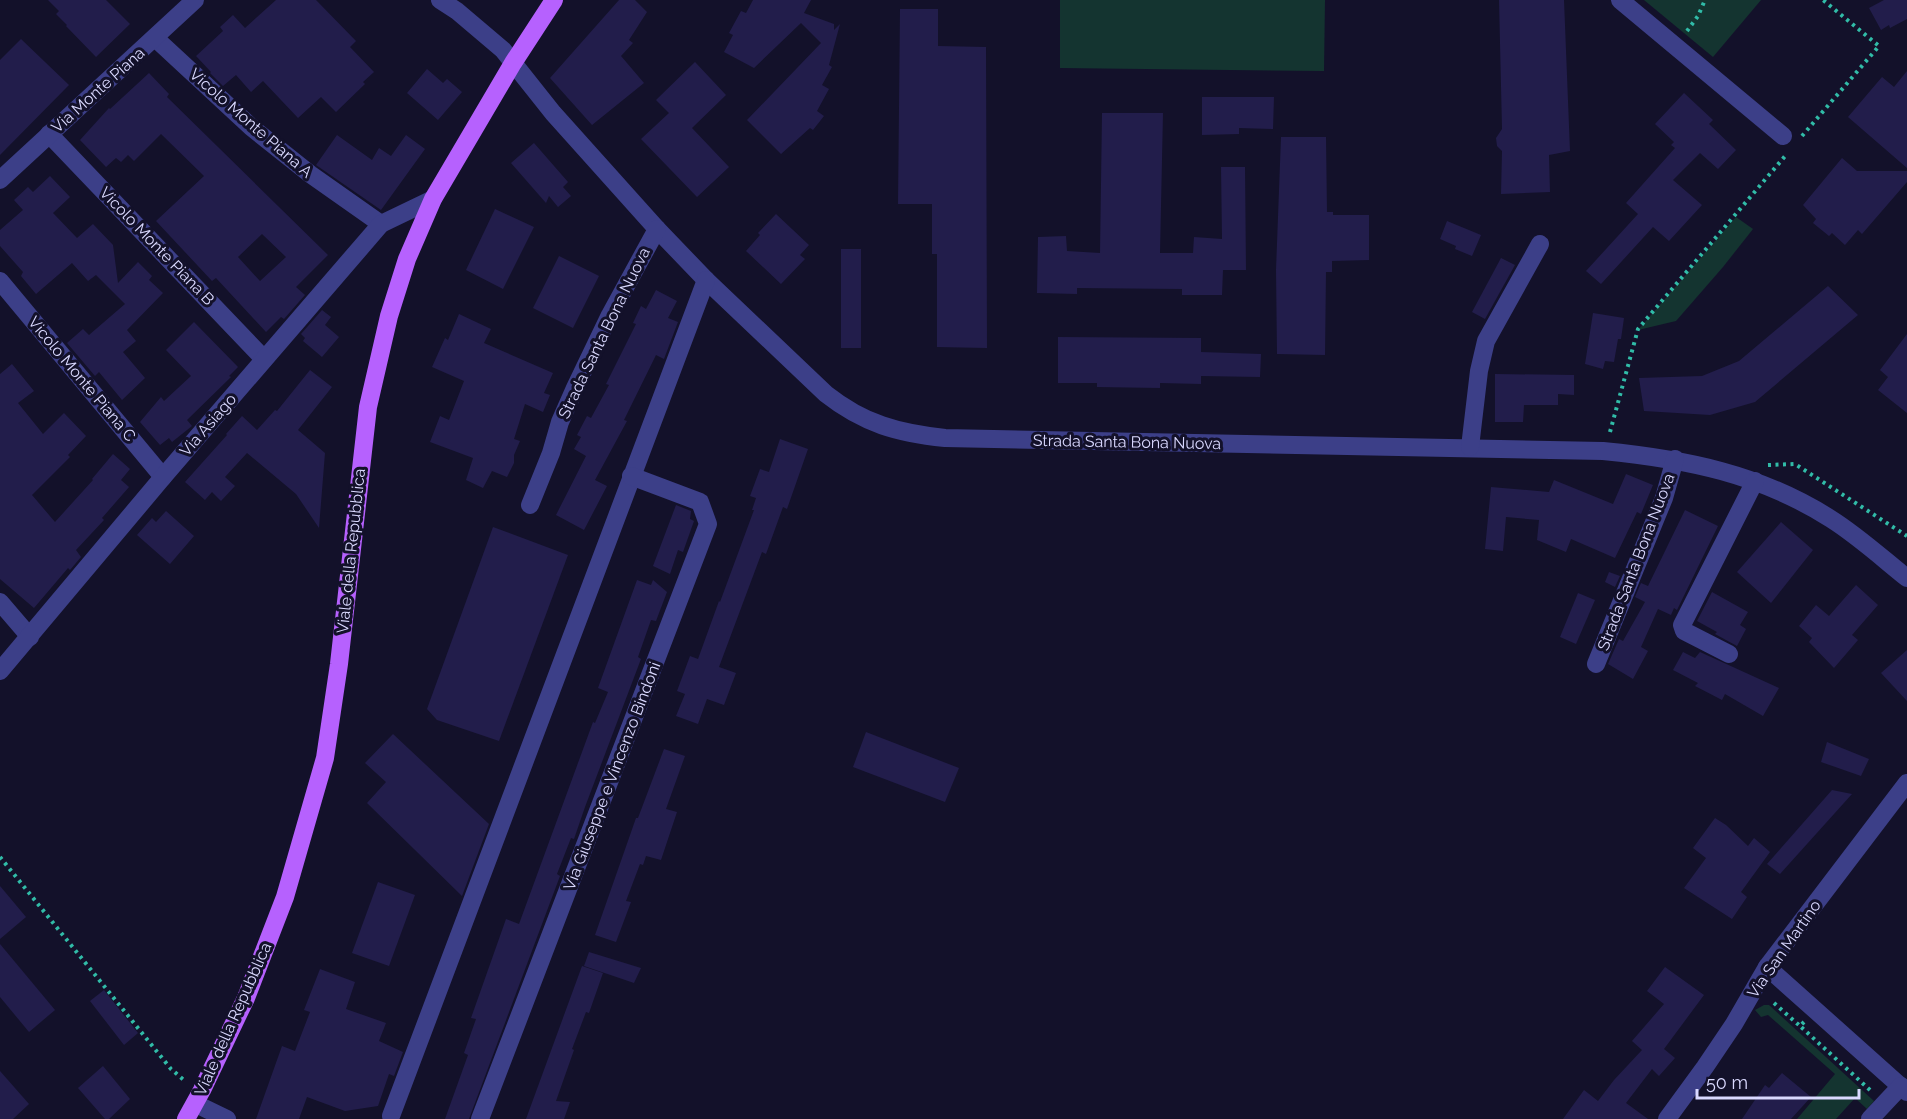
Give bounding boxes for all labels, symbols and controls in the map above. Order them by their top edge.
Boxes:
street label: Via Monte Piana [48,43,148,137]
street label: Vicolo Monte Piana A [186,64,316,182]
street label: Vicolo Monte Piana B [96,183,218,309]
street label: Strada Santa Bona Nuova [554,244,654,422]
street label: Vicolo Monte Piana C [24,313,140,445]
street label: Via Asiago [176,390,240,460]
street label: Strada Santa Bona Nuova [1033,431,1221,453]
street label: Viale della Repubblica [333,468,369,634]
street label: Strada Santa Bona Nuova [1593,471,1679,653]
street label: Via Giuseppe e Vincenzo Bindoni [560,659,664,893]
street label: Via San Martino [1743,896,1825,1002]
street label: Viale della Repubblica [191,939,275,1099]
scale bar [1697,1062,1859,1100]
text: 50 m [1706,1072,1748,1093]

